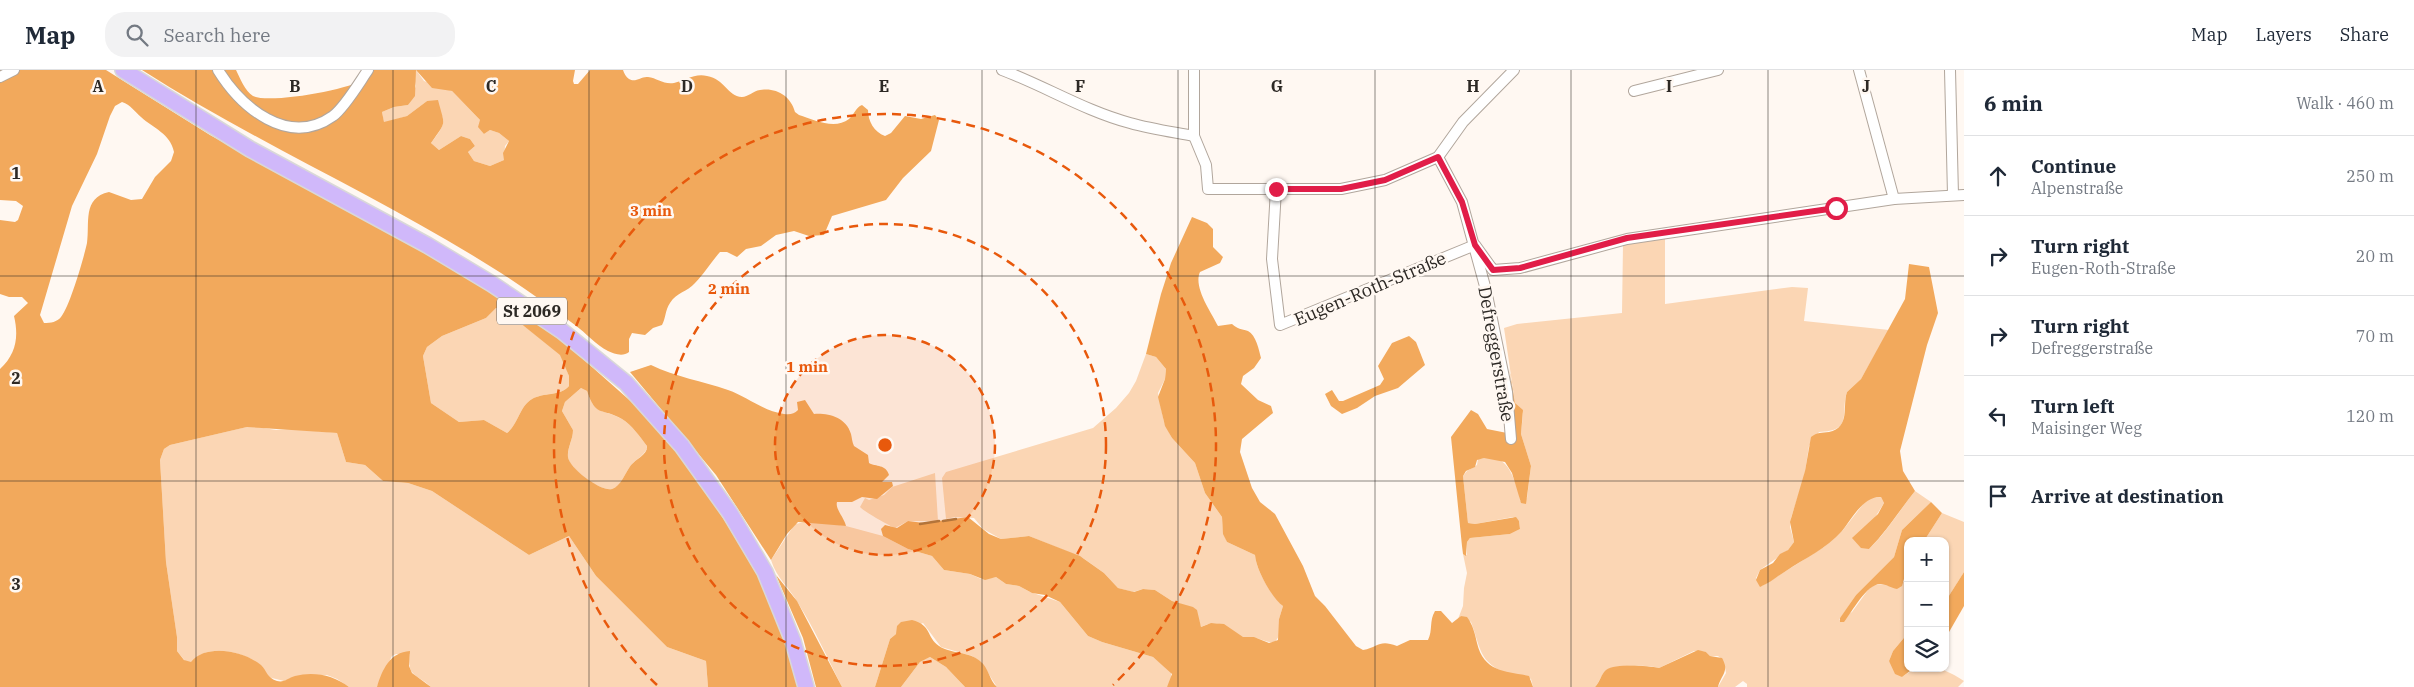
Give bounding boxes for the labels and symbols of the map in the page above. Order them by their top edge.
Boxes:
text: A [92,76,104,96]
text: B [289,76,301,96]
text: C [486,76,496,96]
text: D [681,76,693,96]
text: E [879,76,889,96]
text: F [1075,76,1085,96]
text: G [1271,76,1283,96]
text: H [1467,76,1480,96]
text: I [1666,76,1672,96]
text: J [1862,76,1870,96]
text: 1 [11,163,21,183]
route end [1265,178,1288,201]
route start [1825,197,1848,220]
text: 3 min [630,201,672,220]
street label: Eugen-Roth-Straße [1290,246,1449,331]
text: 2 min [708,279,750,298]
street label: Defreggerstraße [1473,284,1520,423]
road number: St 2069 [497,298,567,325]
text: 1 min [786,357,828,376]
text: 2 [11,368,21,388]
centre of rings [876,436,894,454]
text: 3 [11,574,21,594]

